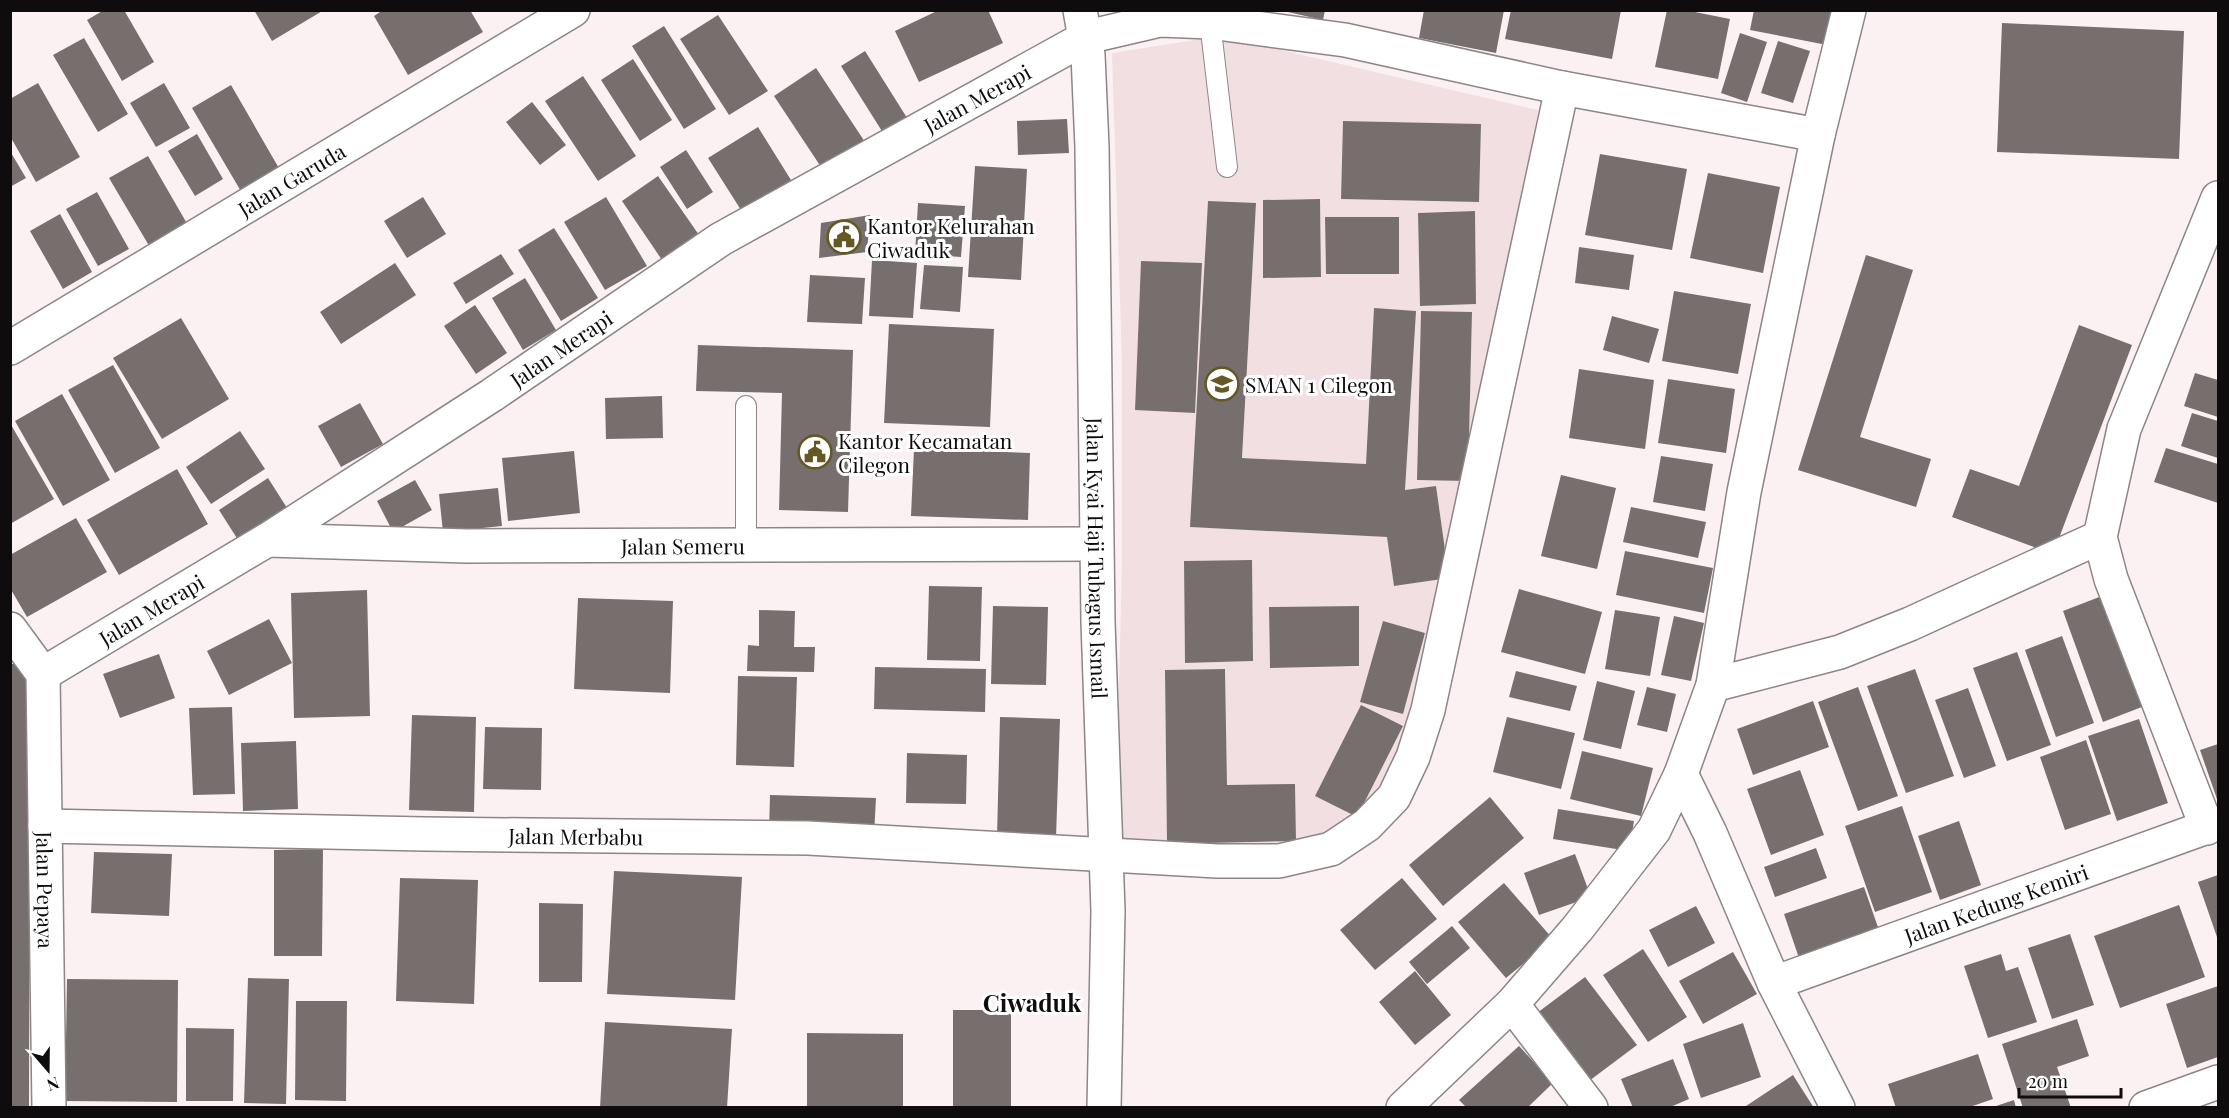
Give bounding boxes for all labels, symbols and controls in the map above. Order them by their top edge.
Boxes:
street label: Jalan Merapi [918,57,1035,139]
street label: Jalan Garuda [231,136,351,223]
place label: Kantor Kelurahan Ciwaduk [867,211,1035,263]
public building icon: Kantor Kelurahan Ciwaduk [826,219,862,255]
street label: Jalan Merapi [503,303,617,393]
school or university icon: SMAN 1 Cilegon [1204,366,1240,402]
place label: SMAN 1 Cilegon [1245,370,1393,398]
street label: Jalan Kyai Haji Tubagus Ismail [1081,416,1115,699]
place label: Kantor Kecamatan Cilegon [838,426,1013,478]
public building icon: Kantor Kecamatan Cilegon [797,434,833,470]
street label: Jalan Semeru [620,531,745,560]
street label: Jalan Merapi [93,567,209,652]
street label: Jalan Merbabu [507,821,644,850]
street label: Jalan Pepaya [31,830,61,949]
street label: Jalan Kedung Kemiri [1899,857,2092,949]
district label: Ciwaduk [983,986,1082,1018]
north arrow [18,1040,78,1100]
scale bar [2019,1061,2121,1099]
text: 20 m [2028,1069,2068,1093]
text: N [44,1073,62,1097]

